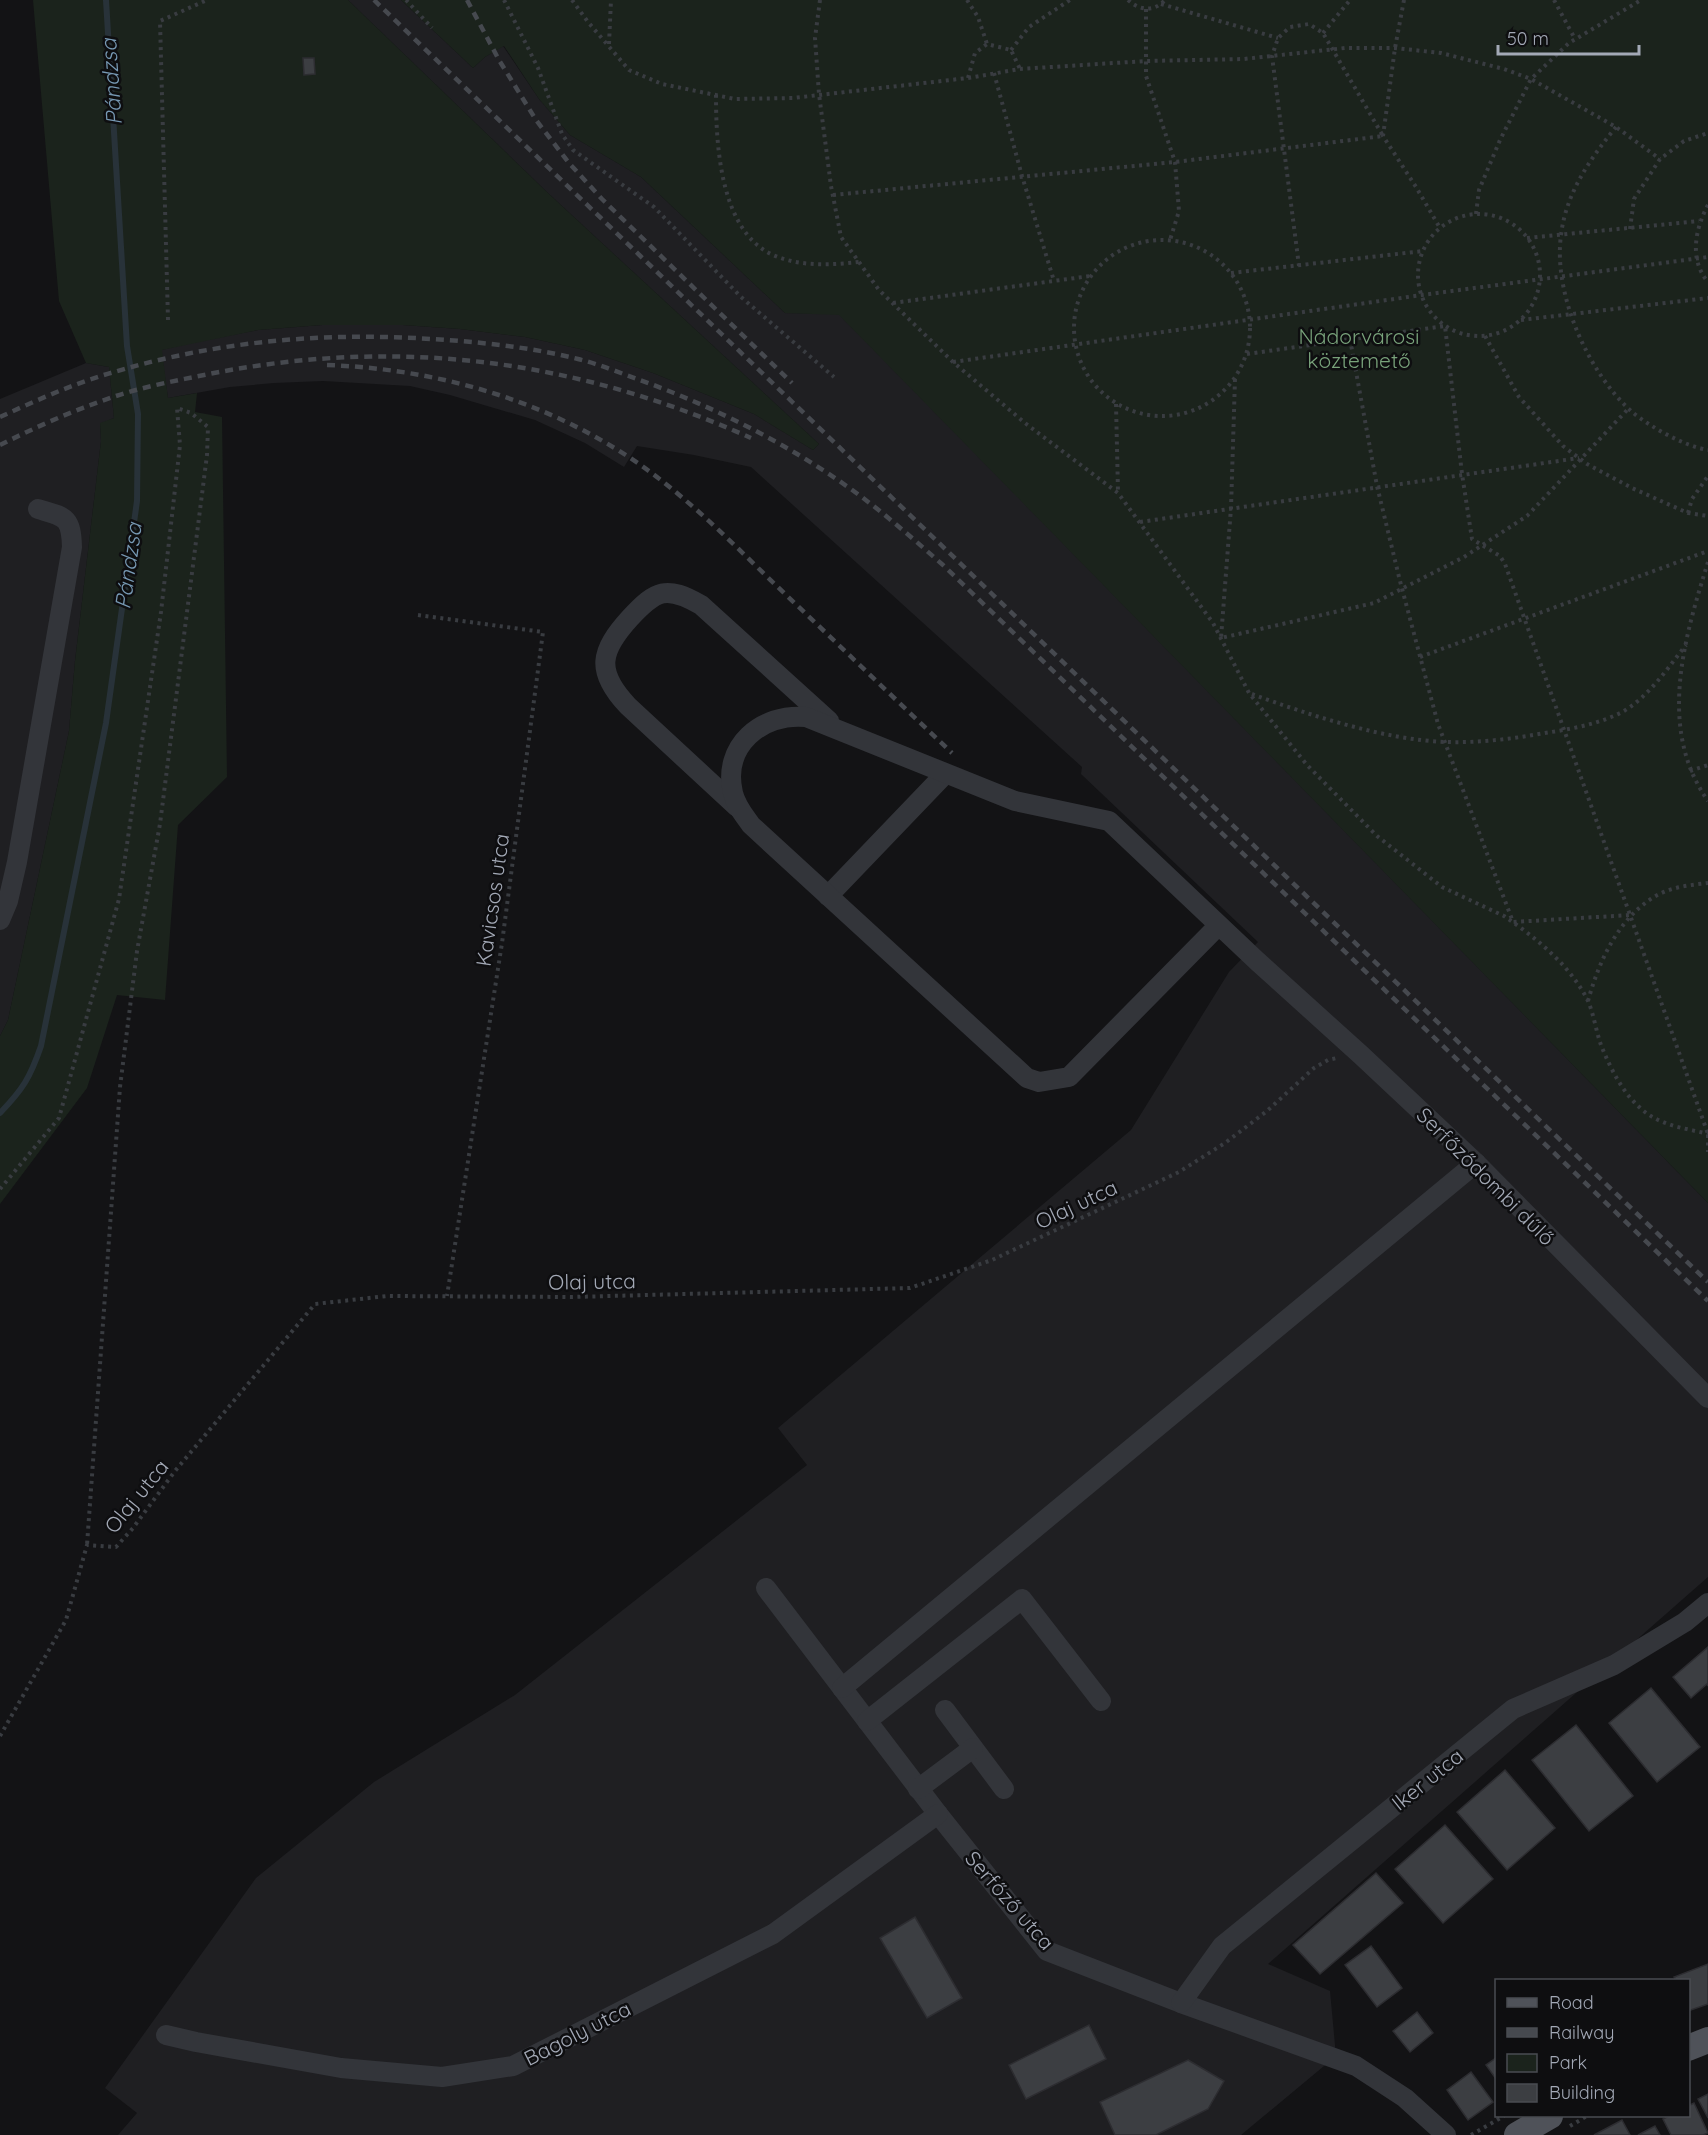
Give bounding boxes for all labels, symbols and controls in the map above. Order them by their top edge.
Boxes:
scale bar [1498,18,1639,56]
text: 50 m [1507,27,1549,50]
water label: Pándzsa [94,36,128,126]
park label: Nádorvárosi köztemető [1298,323,1420,373]
water label: Pándzsa [108,519,148,611]
street label: Kavicsos utca [470,832,514,968]
street label: Serfőződombi dűlő [1412,1102,1560,1250]
street label: Olaj utca [1031,1174,1121,1234]
street label: Olaj utca [548,1267,636,1295]
street label: Olaj utca [98,1454,174,1538]
street label: Iker utca [1386,1742,1468,1816]
street label: Serfőző utca [960,1845,1060,1955]
legend [1495,1979,1690,2117]
text: Road [1549,1991,1594,2014]
street label: Bagoly utca [519,1995,635,2071]
text: Railway [1549,2021,1615,2044]
text: Park [1549,2051,1587,2074]
text: Building [1549,2081,1615,2104]

